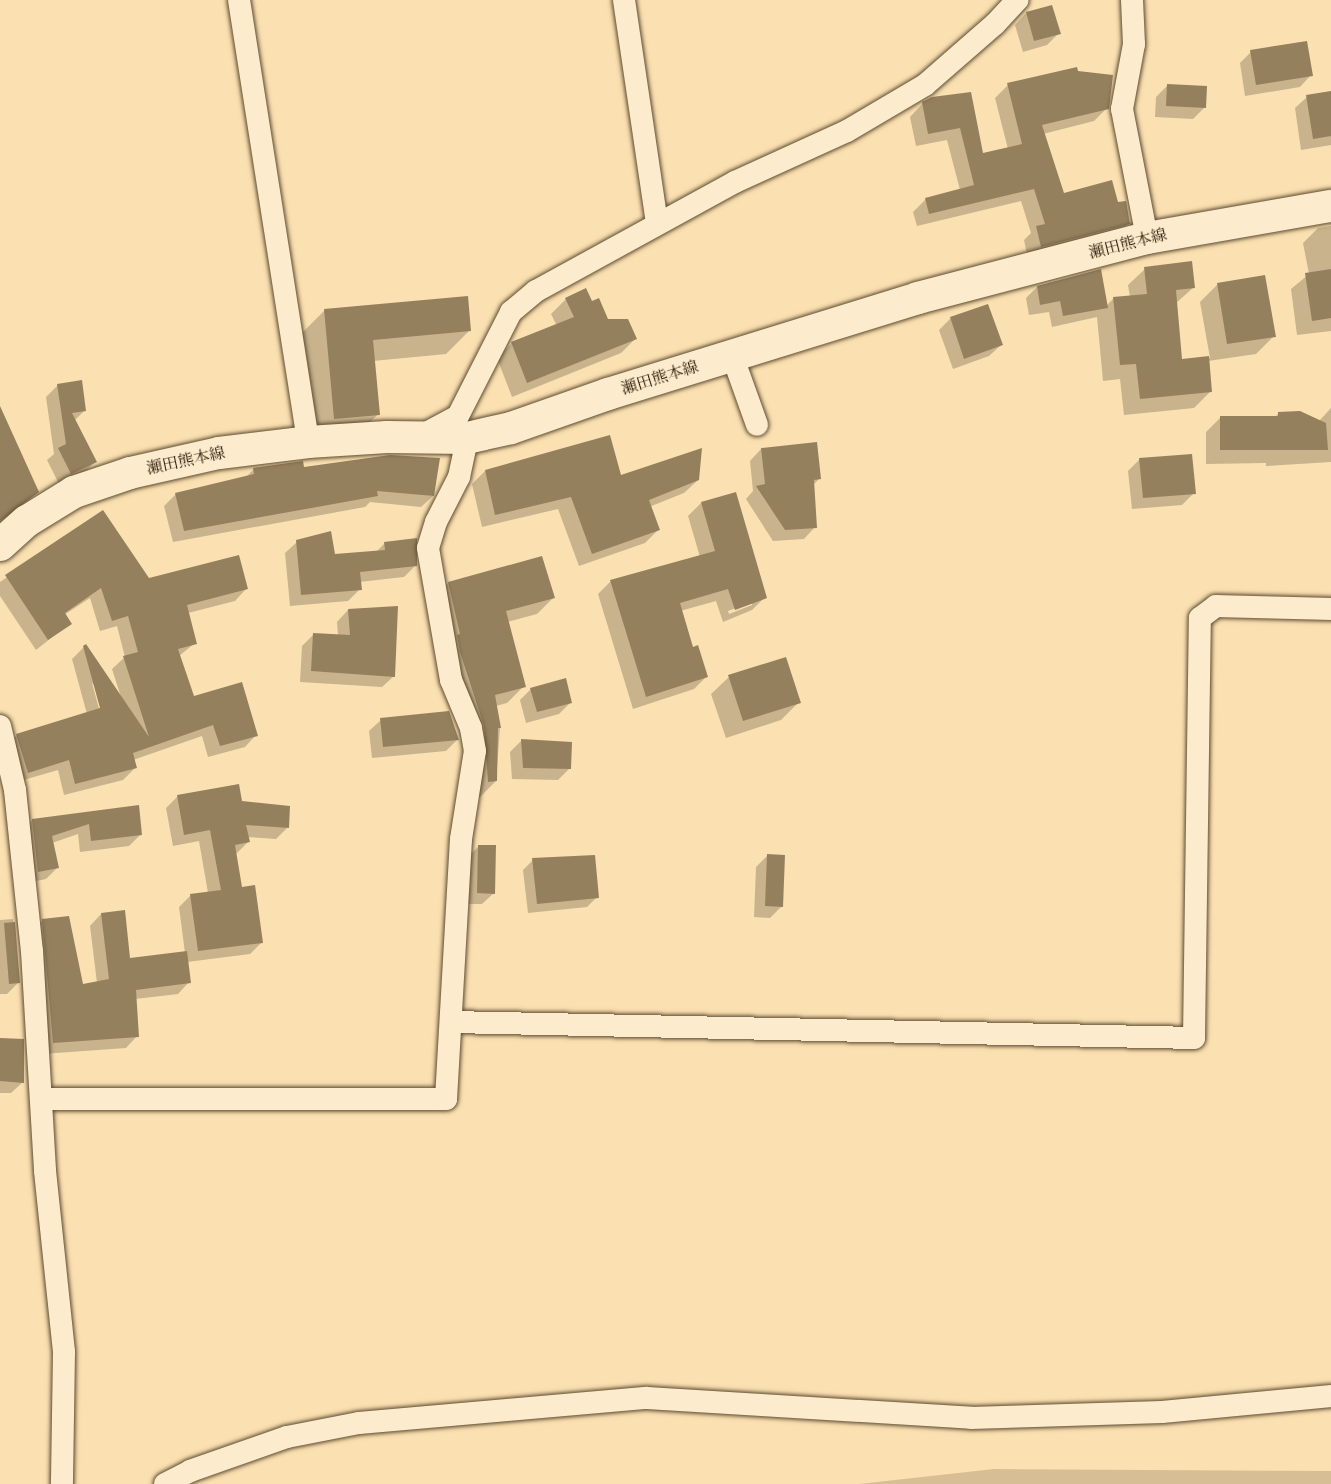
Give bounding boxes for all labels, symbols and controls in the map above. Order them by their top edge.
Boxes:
street label: 瀬田熊本線 [1087,225,1169,263]
street label: 瀬田熊本線 [619,357,701,399]
street label: 瀬田熊本線 [145,443,227,479]

